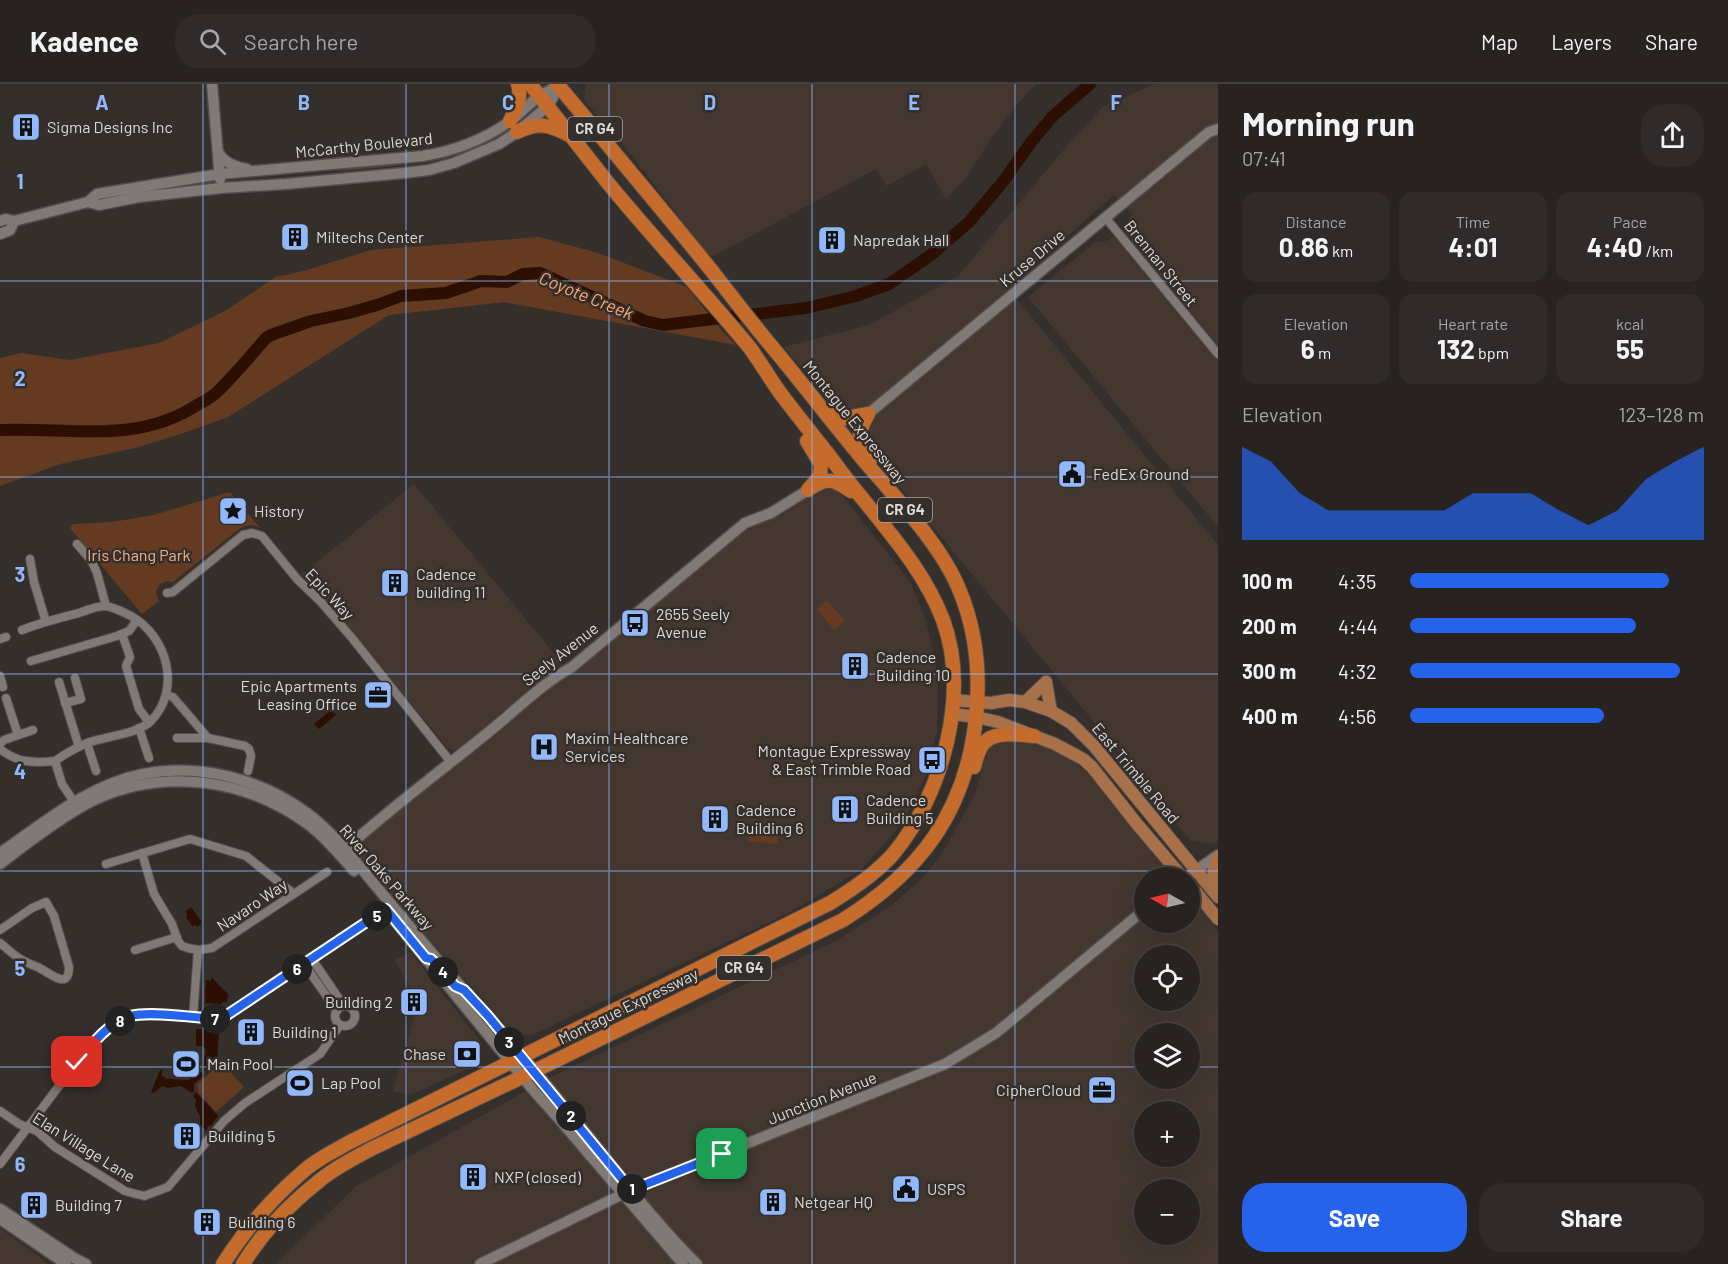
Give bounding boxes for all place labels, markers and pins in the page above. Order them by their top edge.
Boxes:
building icon: Sigma Designs Inc [10,111,42,143]
place label: Sigma Designs Inc [47,117,173,136]
building icon: Miltechs Center [279,221,311,253]
building icon: Napredak Hall [816,224,848,256]
place label: Miltechs Center [316,227,424,246]
place label: Napredak Hall [853,230,949,249]
public building icon: FedEx Ground [1056,458,1088,490]
place label: FedEx Ground [1093,464,1189,483]
place icon: History [217,495,249,527]
place label: History [254,501,305,520]
place label: Cadence building 11 [416,564,486,601]
building icon: Cadence building 11 [379,567,411,599]
place label: 2655 Seely Avenue [656,604,731,641]
bus stop icon: 2655 Seely Avenue [619,607,651,639]
place label: Cadence Building 10 [876,647,950,684]
building icon: Cadence Building 10 [839,650,871,682]
place label: Epic Apartments Leasing Office [241,676,357,713]
office icon: Epic Apartments Leasing Office [362,679,394,711]
place label: Maxim Healthcare Services [565,728,689,765]
hospital icon: Maxim Healthcare Services [528,731,560,763]
place label: Montague Expressway & East Trimble Road [758,741,912,778]
bus stop icon: Montague Expressway & East Trimble Road [916,744,948,776]
place label: Cadence Building 5 [866,790,934,827]
building icon: Cadence Building 5 [829,793,861,825]
place label: Cadence Building 6 [736,800,804,837]
building icon: Cadence Building 6 [699,803,731,835]
pin: 5 [362,901,392,931]
pin: 6 [282,954,312,984]
pin: 4 [428,957,458,987]
building icon: Building 2 [398,986,430,1018]
place label: Building 2 [325,992,393,1011]
pin: 7 [200,1004,230,1034]
pin: 8 [105,1006,135,1036]
building icon: Building 1 [235,1016,267,1048]
place label: Building 1 [272,1022,337,1041]
pin: 3 [494,1027,524,1057]
pin [51,1036,102,1087]
bank icon: Chase [451,1038,483,1070]
place label: Chase [403,1044,446,1063]
sports icon: Main Pool [170,1048,202,1080]
place label: Main Pool [207,1054,273,1073]
sports icon: Lap Pool [284,1067,316,1099]
place label: Lap Pool [321,1073,381,1092]
office icon: CipherCloud [1086,1074,1118,1106]
place label: CipherCloud [996,1080,1081,1099]
pin: 2 [556,1101,586,1131]
building icon: Building 5 [171,1120,203,1152]
place label: Building 5 [208,1126,276,1145]
pin [696,1128,747,1179]
building icon: NXP (closed) [457,1161,489,1193]
place label: NXP (closed) [494,1167,582,1186]
public building icon: USPS [890,1173,922,1205]
pin: 1 [617,1174,647,1204]
place label: USPS [927,1179,966,1198]
building icon: Netgear HQ [757,1186,789,1218]
building icon: Building 7 [18,1189,50,1221]
place label: Netgear HQ [794,1192,873,1211]
place label: Building 7 [55,1195,122,1214]
building icon: Building 6 [191,1206,223,1238]
place label: Building 6 [228,1212,296,1231]

